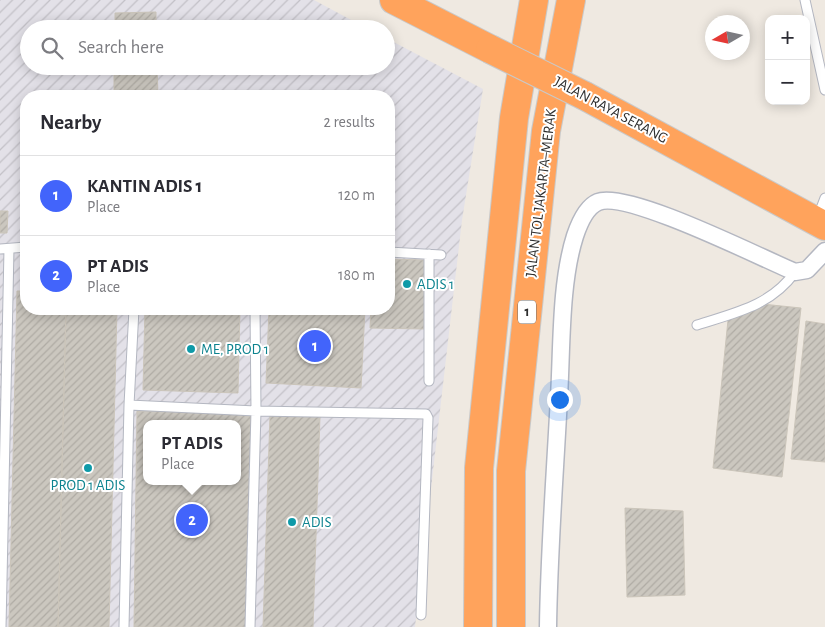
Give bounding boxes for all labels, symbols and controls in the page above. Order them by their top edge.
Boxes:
north arrow [705,15,750,60]
map controls [765,15,810,105]
button: + [765,15,810,60]
search box [20,20,395,75]
icon: search [38,34,66,62]
text: Search here [78,38,164,57]
button: − [765,60,810,105]
street label: JALAN RAYA SERANG [552,74,670,146]
street label: JALAN TOL JAKARTA–MERAK [523,107,559,278]
text: Nearby [40,112,101,133]
text: 2 results [323,114,375,130]
text: KANTIN ADIS 1 [87,177,202,196]
text: 1 [53,187,59,203]
text: 120 m [338,187,375,203]
text: Place [87,199,120,215]
text: PT ADIS [87,257,149,276]
text: 2 [52,267,60,283]
text: 180 m [338,267,375,283]
place label: ADIS 1 [417,277,454,292]
marker: ADIS 1 [401,278,413,290]
text: Place [87,279,120,295]
road number: 1 [518,300,536,324]
pin: 1 [299,327,331,365]
place label: ME, PROD 1 [201,342,269,357]
marker: ME, PROD 1 [185,343,197,355]
your location [547,387,573,413]
popup [143,420,241,485]
text: PT ADIS [161,434,223,453]
text: Place [161,456,194,472]
marker: PROD 1 ADIS [82,462,94,474]
place label: PROD 1 ADIS [51,478,125,493]
pin: 2 [176,501,208,539]
place label: ADIS [302,515,331,530]
marker: ADIS [286,516,298,528]

